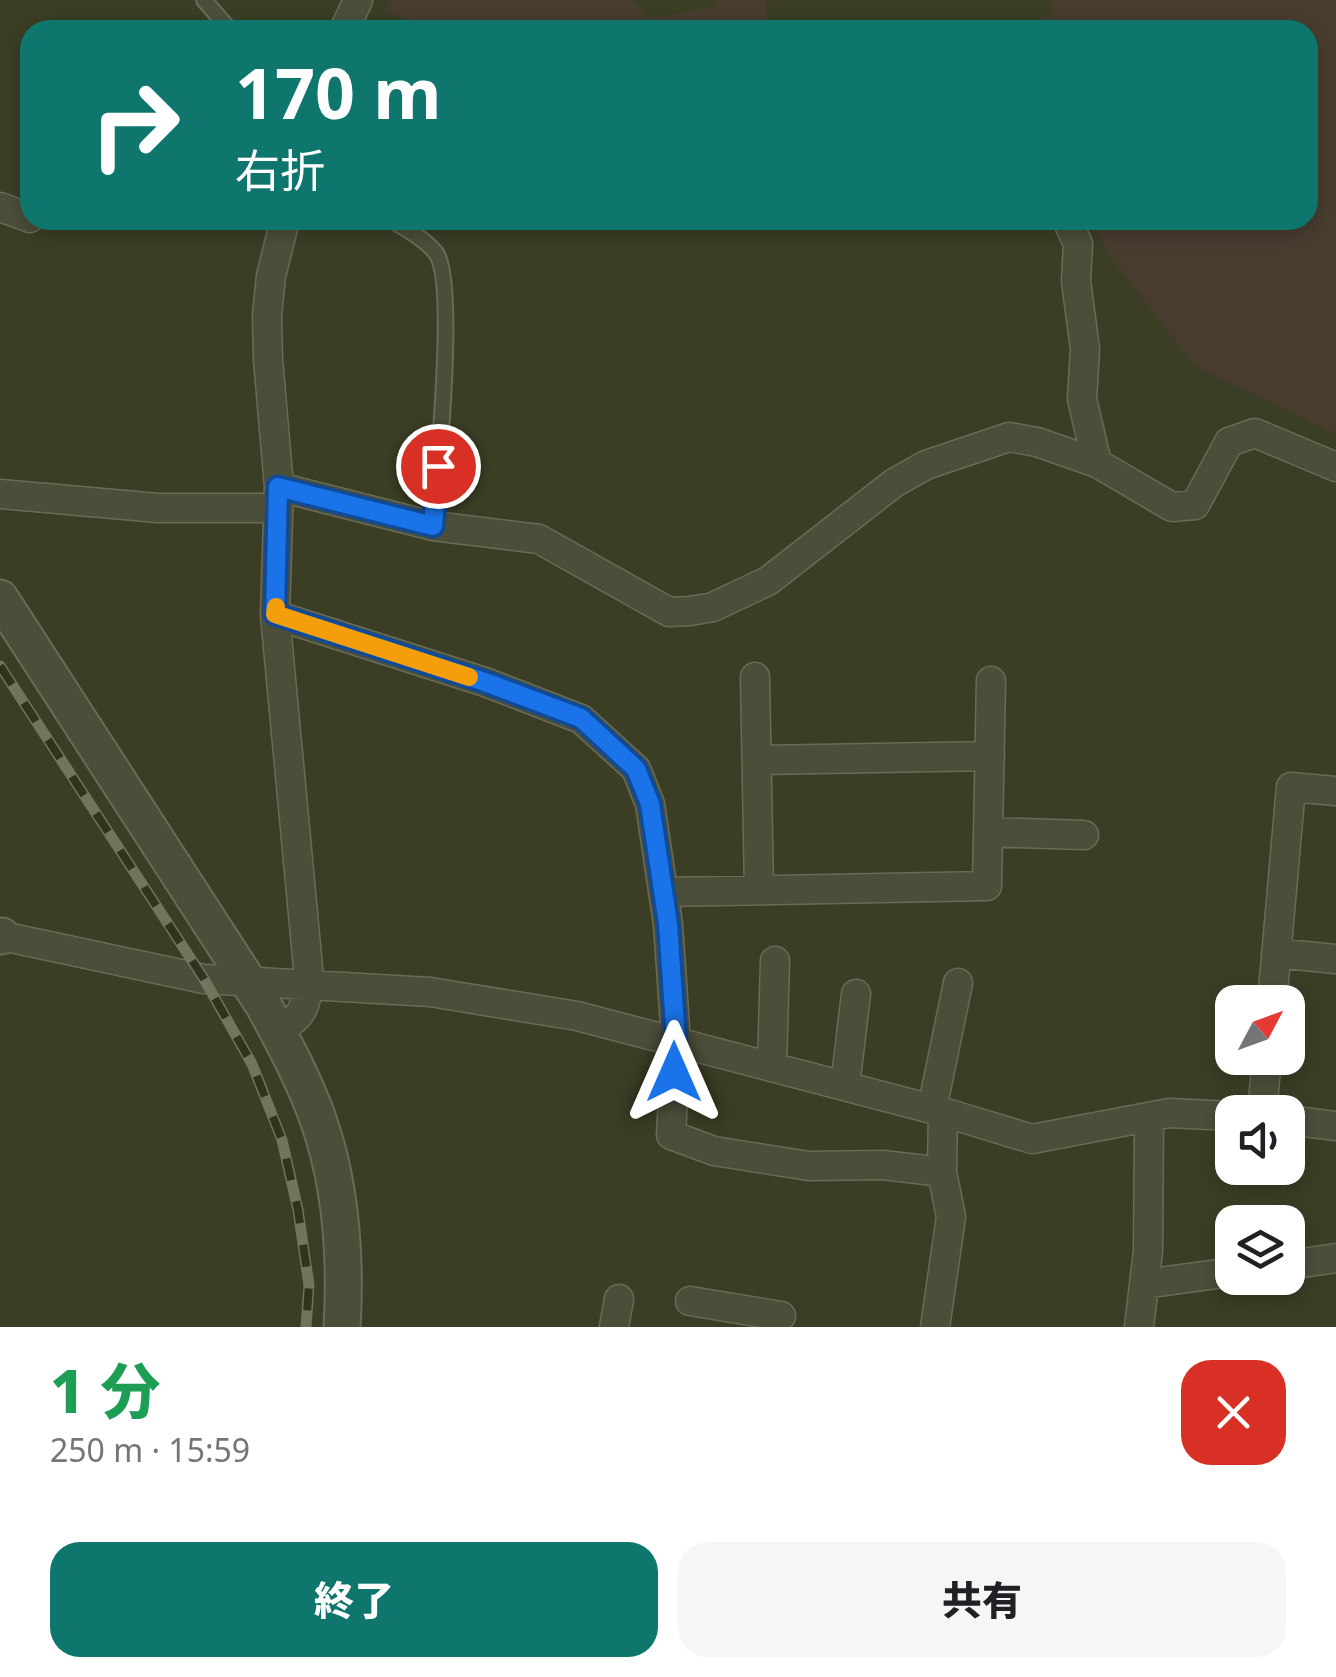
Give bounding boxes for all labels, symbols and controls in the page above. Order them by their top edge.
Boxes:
text: 170 m [235,44,442,140]
icon: right [70,60,200,190]
text: 右折 [235,139,325,200]
pin [396,424,481,509]
icon: arrive [411,439,466,494]
north arrow [1215,985,1305,1075]
map controls [1215,985,1305,1295]
position arrow [622,1020,726,1124]
button: sound [1215,1095,1305,1185]
button: layers [1215,1205,1305,1295]
text: 1 分 [50,1349,160,1431]
button: close [1181,1360,1286,1465]
text: 250 m · 15:59 [50,1428,250,1471]
button: 終了 [50,1542,658,1657]
button: 共有 [678,1542,1286,1657]

